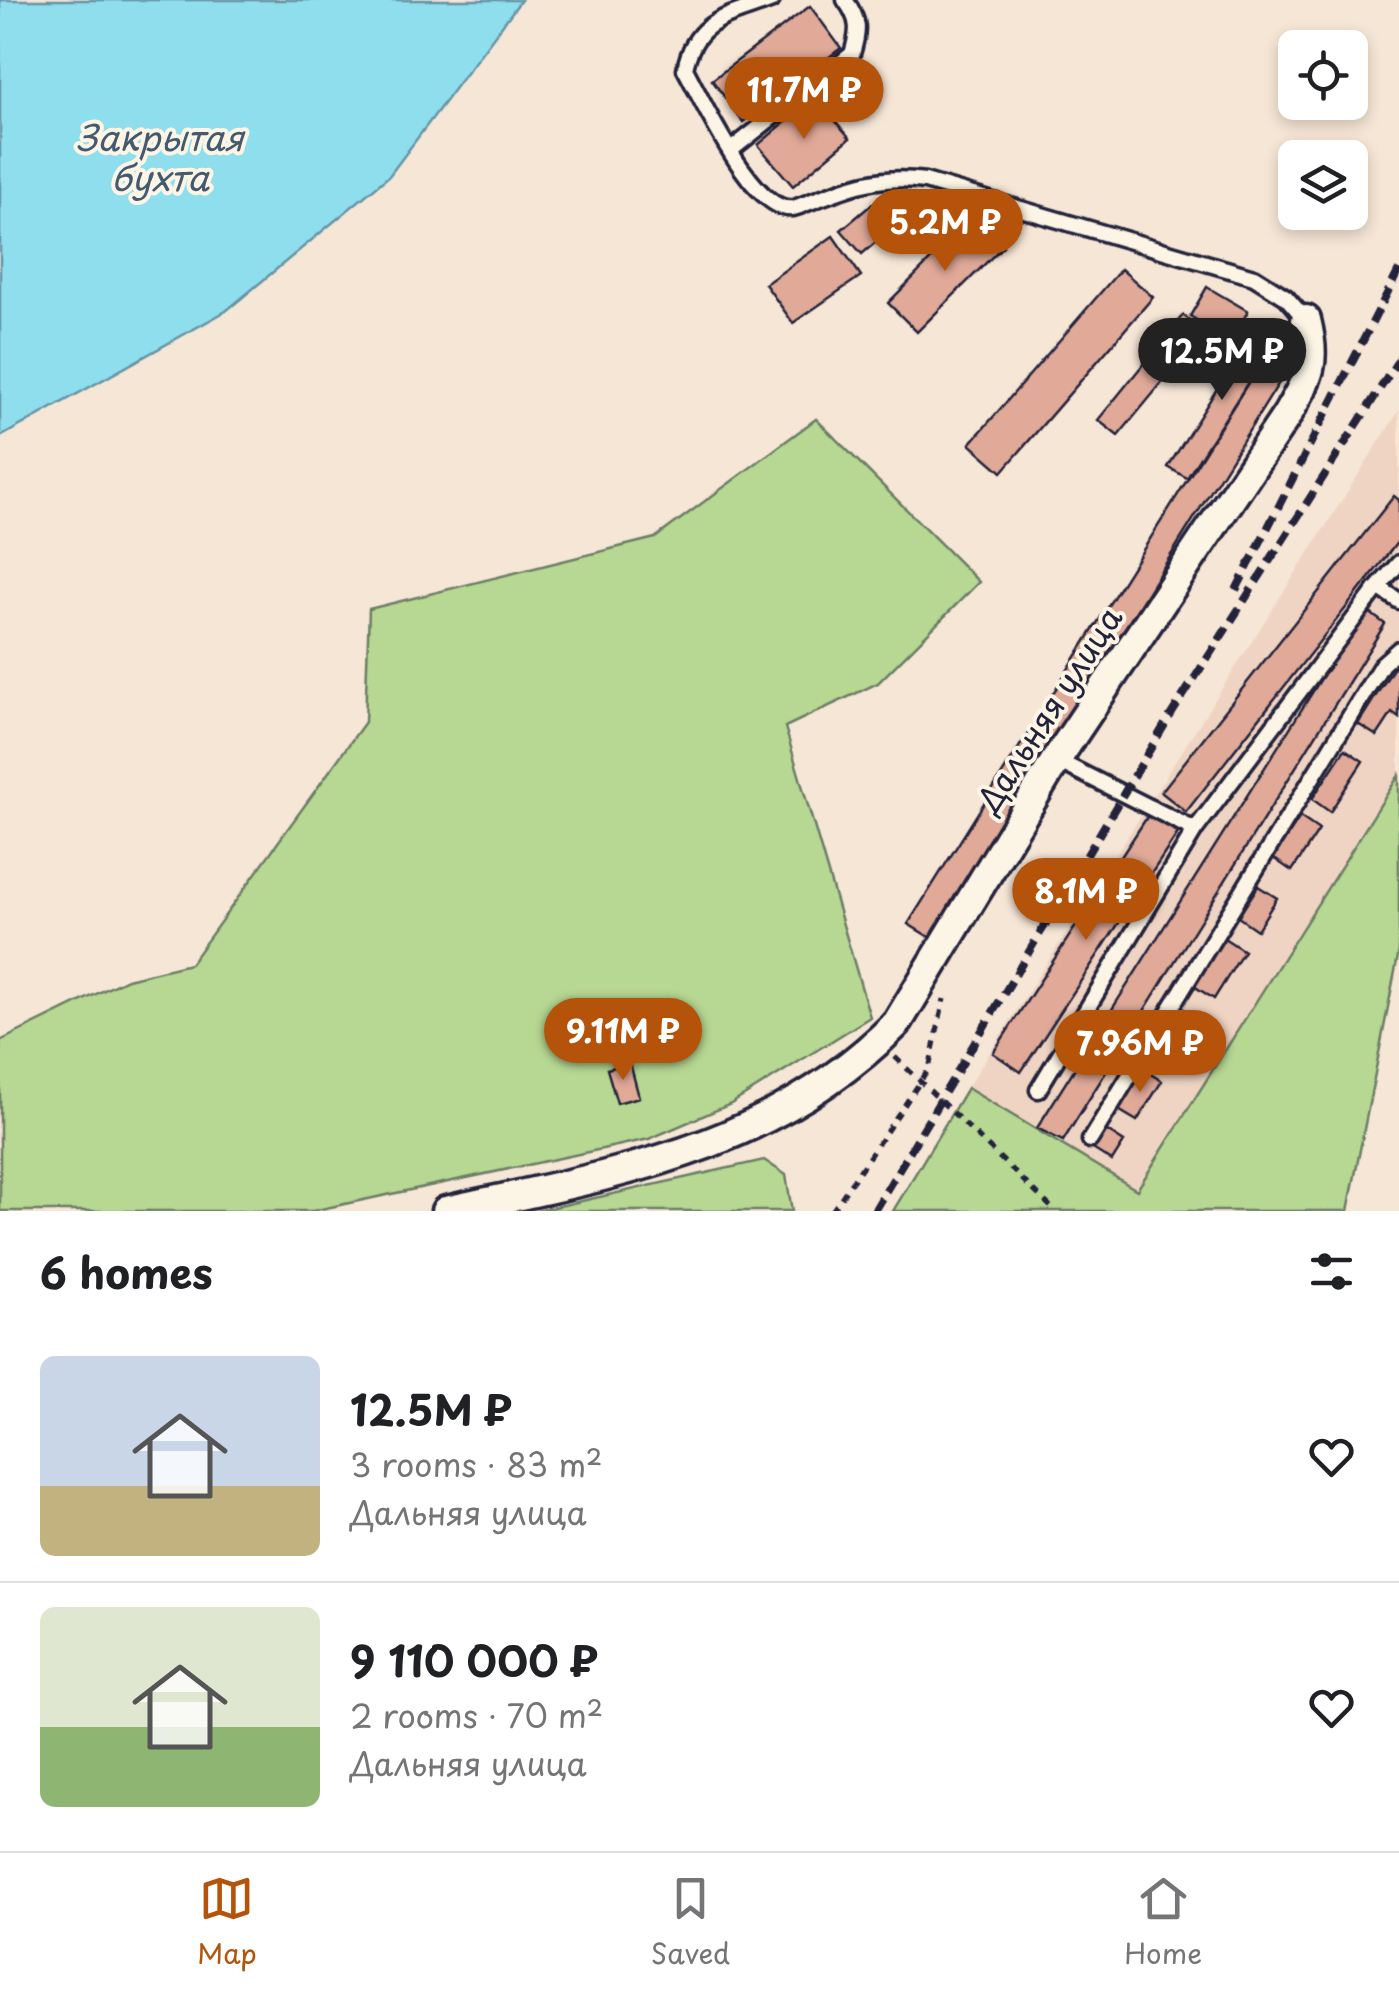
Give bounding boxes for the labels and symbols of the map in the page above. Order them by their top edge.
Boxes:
pin: 11.7M ₽ [712,57,896,142]
water label: Закрытая бухта [76,110,246,203]
pin: 5.2M ₽ [864,189,1026,274]
pin: 12.5M ₽ [1130,318,1314,403]
street label: Дальняя улица [963,597,1133,822]
pin: 8.1M ₽ [1005,858,1167,943]
pin: 9.11M ₽ [531,998,715,1083]
pin: 7.96M ₽ [1048,1010,1232,1095]

